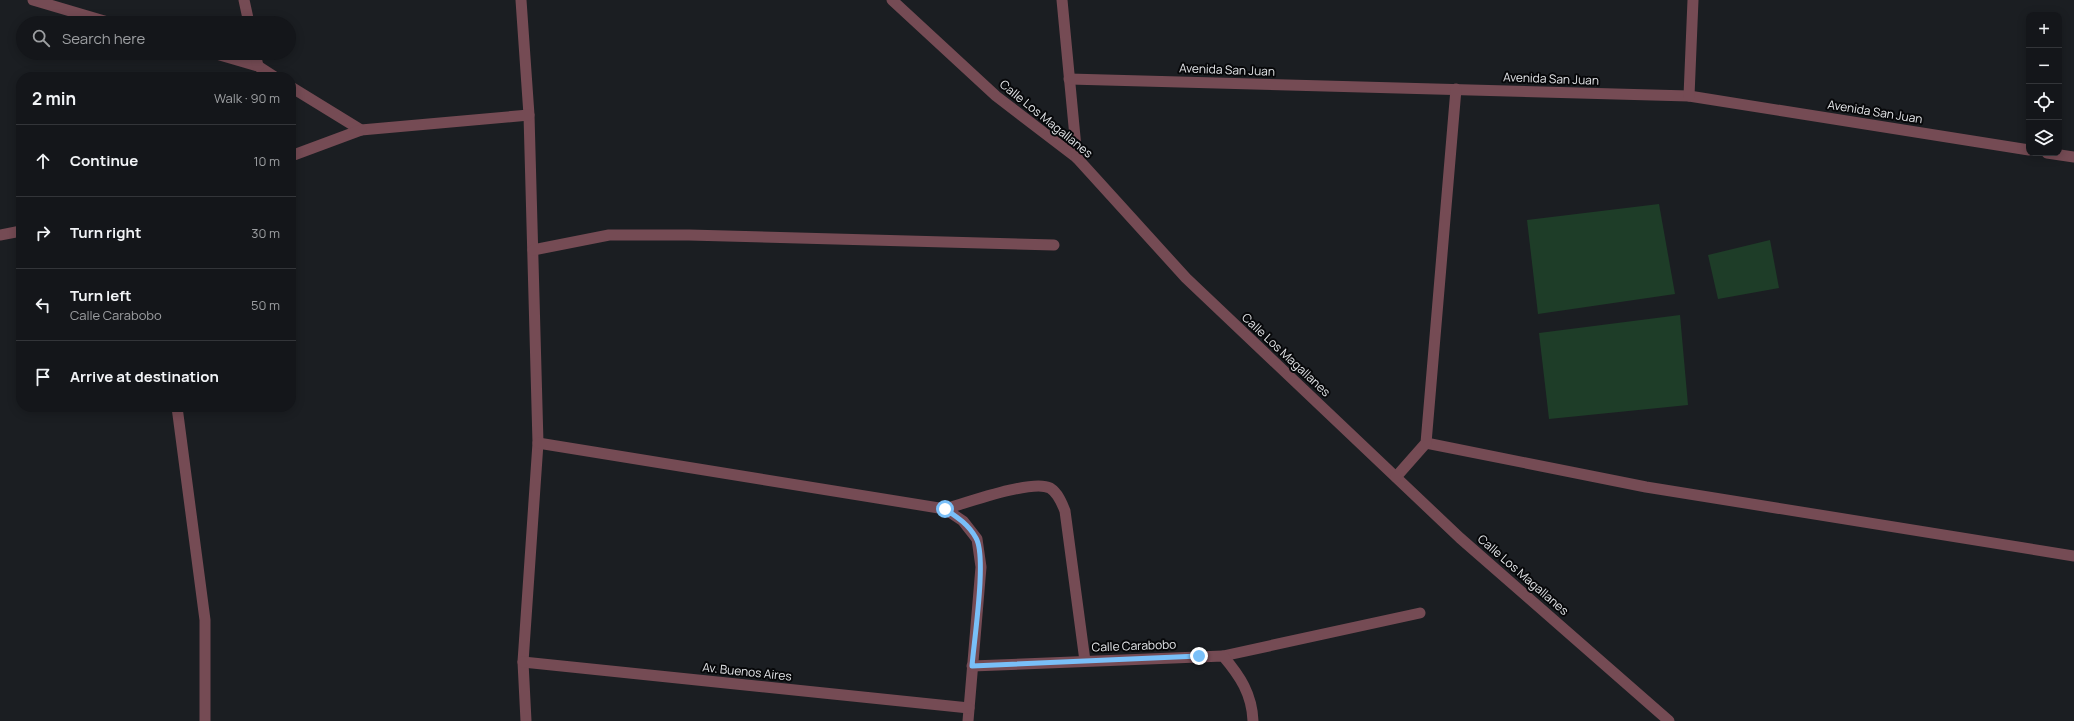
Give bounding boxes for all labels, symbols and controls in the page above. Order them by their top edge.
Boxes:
map controls [2026,12,2062,156]
button: + [2026,12,2062,48]
search box [16,16,296,60]
icon: search [30,27,52,49]
text: Search here [62,28,145,49]
button: − [2026,48,2062,84]
street label: Avenida San Juan [1179,59,1275,80]
street label: Avenida San Juan [1503,68,1599,89]
street label: Calle Los Magallanes [996,76,1096,162]
button: locate [2026,84,2062,120]
text: 2 min [32,87,76,110]
text: Walk · 90 m [214,89,280,107]
street label: Avenida San Juan [1826,96,1924,127]
button: layers [2026,120,2062,156]
icon: ahead [32,150,54,172]
text: Continue [70,150,138,171]
text: 10 m [253,152,280,170]
icon: right [32,222,54,244]
text: Turn right [70,222,141,243]
text: 30 m [251,224,280,242]
text: Turn left [70,285,132,306]
icon: left [32,294,54,316]
text: 50 m [251,296,280,314]
text: Calle Carabobo [70,306,162,324]
street label: Calle Los Magallanes [1238,309,1334,400]
icon: arrive [32,366,54,388]
text: Arrive at destination [70,366,219,387]
route start [936,500,954,518]
street label: Calle Los Magallanes [1474,530,1572,619]
street label: Calle Carabobo [1091,636,1177,655]
route end [1190,647,1208,665]
street label: Av. Buenos Aires [702,658,793,685]

